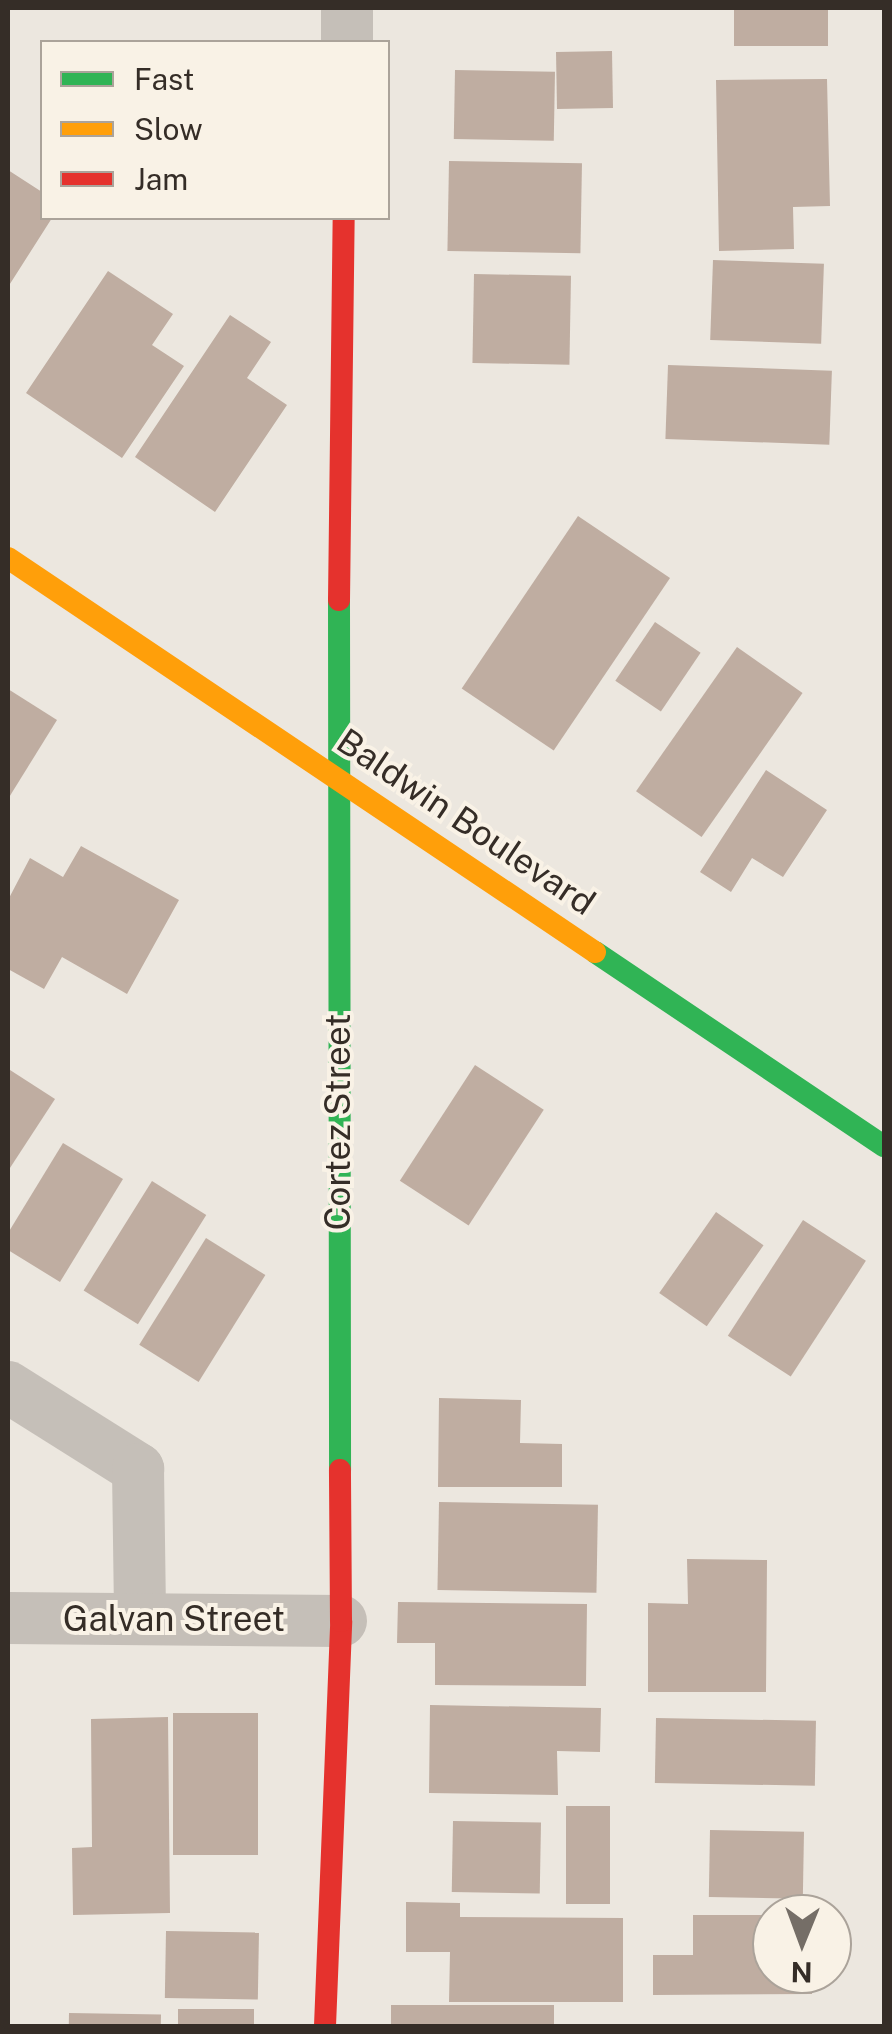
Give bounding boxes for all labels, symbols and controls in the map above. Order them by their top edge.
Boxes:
legend [40,40,390,220]
text: Fast [134,61,194,97]
text: Slow [134,111,203,147]
text: Jam [134,161,188,197]
street label: Baldwin Boulevard [329,720,603,924]
street label: Cortez Street [317,1013,359,1231]
street label: Galvan Street [63,1598,285,1640]
north arrow [752,1894,852,1994]
text: N [790,1956,813,1989]

